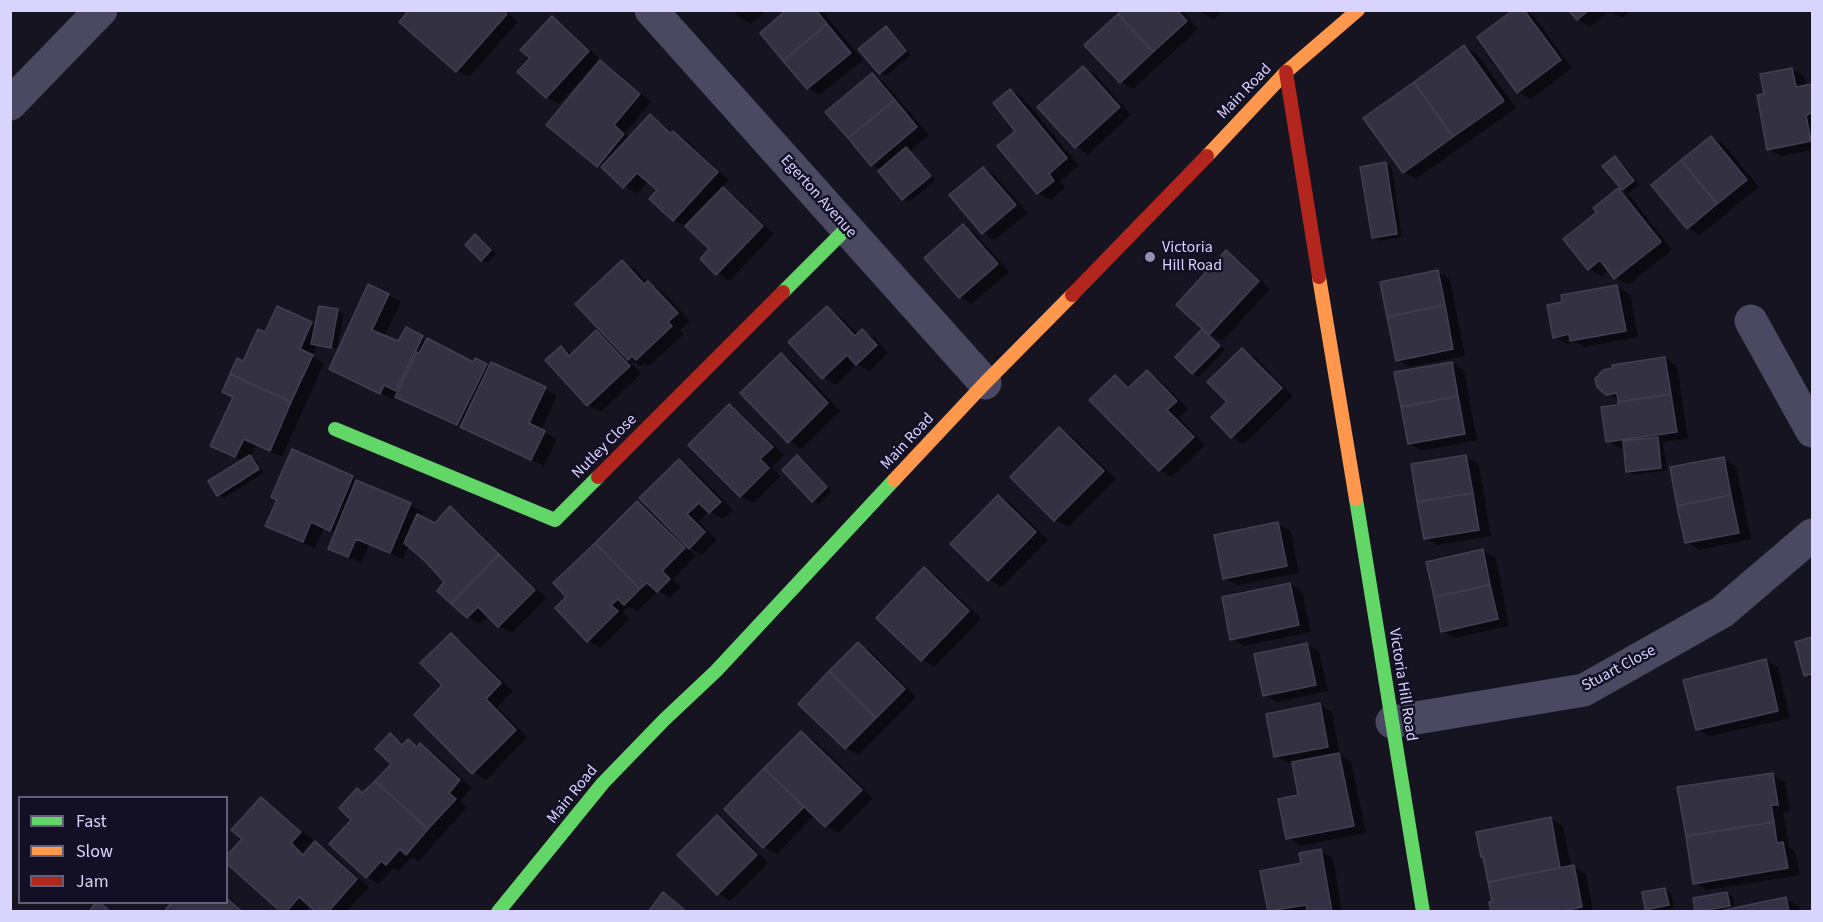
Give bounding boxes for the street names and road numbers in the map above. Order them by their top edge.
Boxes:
street label: Main Road [1214,60,1276,124]
street label: Egerton Avenue [776,152,860,242]
street label: Main Road [877,410,939,474]
street label: Nutley Close [569,411,641,483]
street label: Victoria Hill Road [1384,627,1420,743]
street label: Stuart Close [1579,642,1659,696]
street label: Main Road [544,762,602,828]

